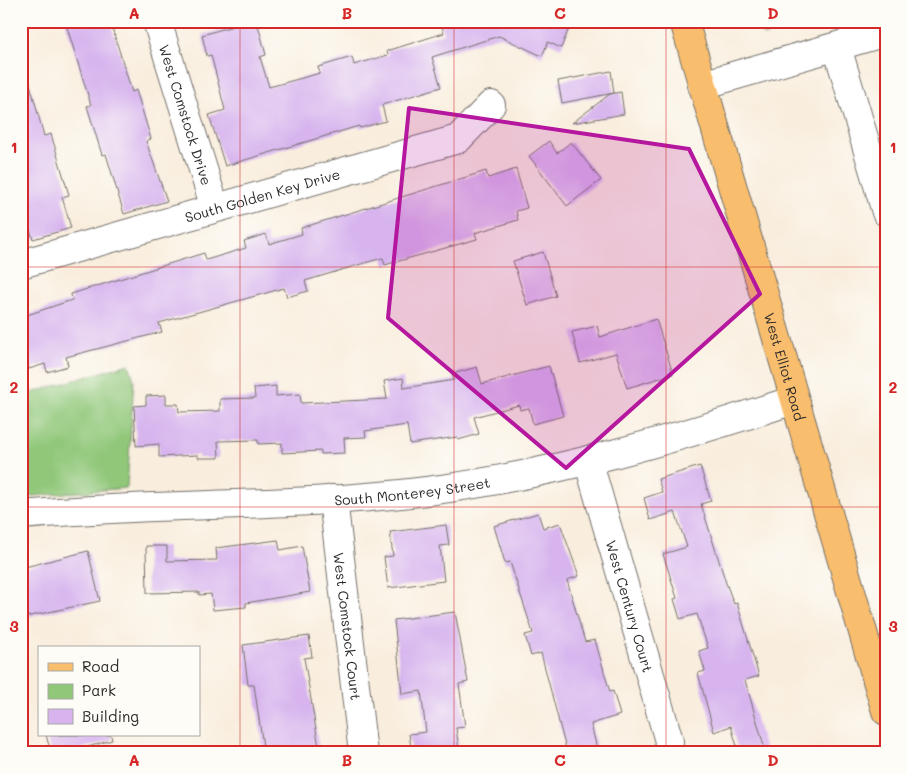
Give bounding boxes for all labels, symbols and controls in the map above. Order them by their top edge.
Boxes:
text: A [128,2,140,23]
text: B [342,2,352,23]
text: C [554,2,566,23]
text: D [767,2,779,23]
street label: West Comstock Drive [155,42,217,187]
text: 1 [10,136,18,157]
text: 1 [889,136,897,157]
street label: South Golden Key Drive [183,164,342,226]
street label: West Elliot Road [760,310,810,423]
text: 2 [10,376,19,397]
text: 2 [889,376,898,397]
street label: South Monterey Street [334,472,491,509]
street label: West Century Court [602,538,658,674]
street label: West Comstock Court [330,551,366,701]
text: 3 [9,615,19,636]
text: 3 [888,615,898,636]
legend [38,646,200,736]
text: Road [82,656,119,676]
text: Park [82,680,116,700]
text: Building [82,706,139,726]
text: A [128,749,140,770]
text: B [342,749,352,770]
text: C [554,749,566,770]
text: D [767,749,779,770]

